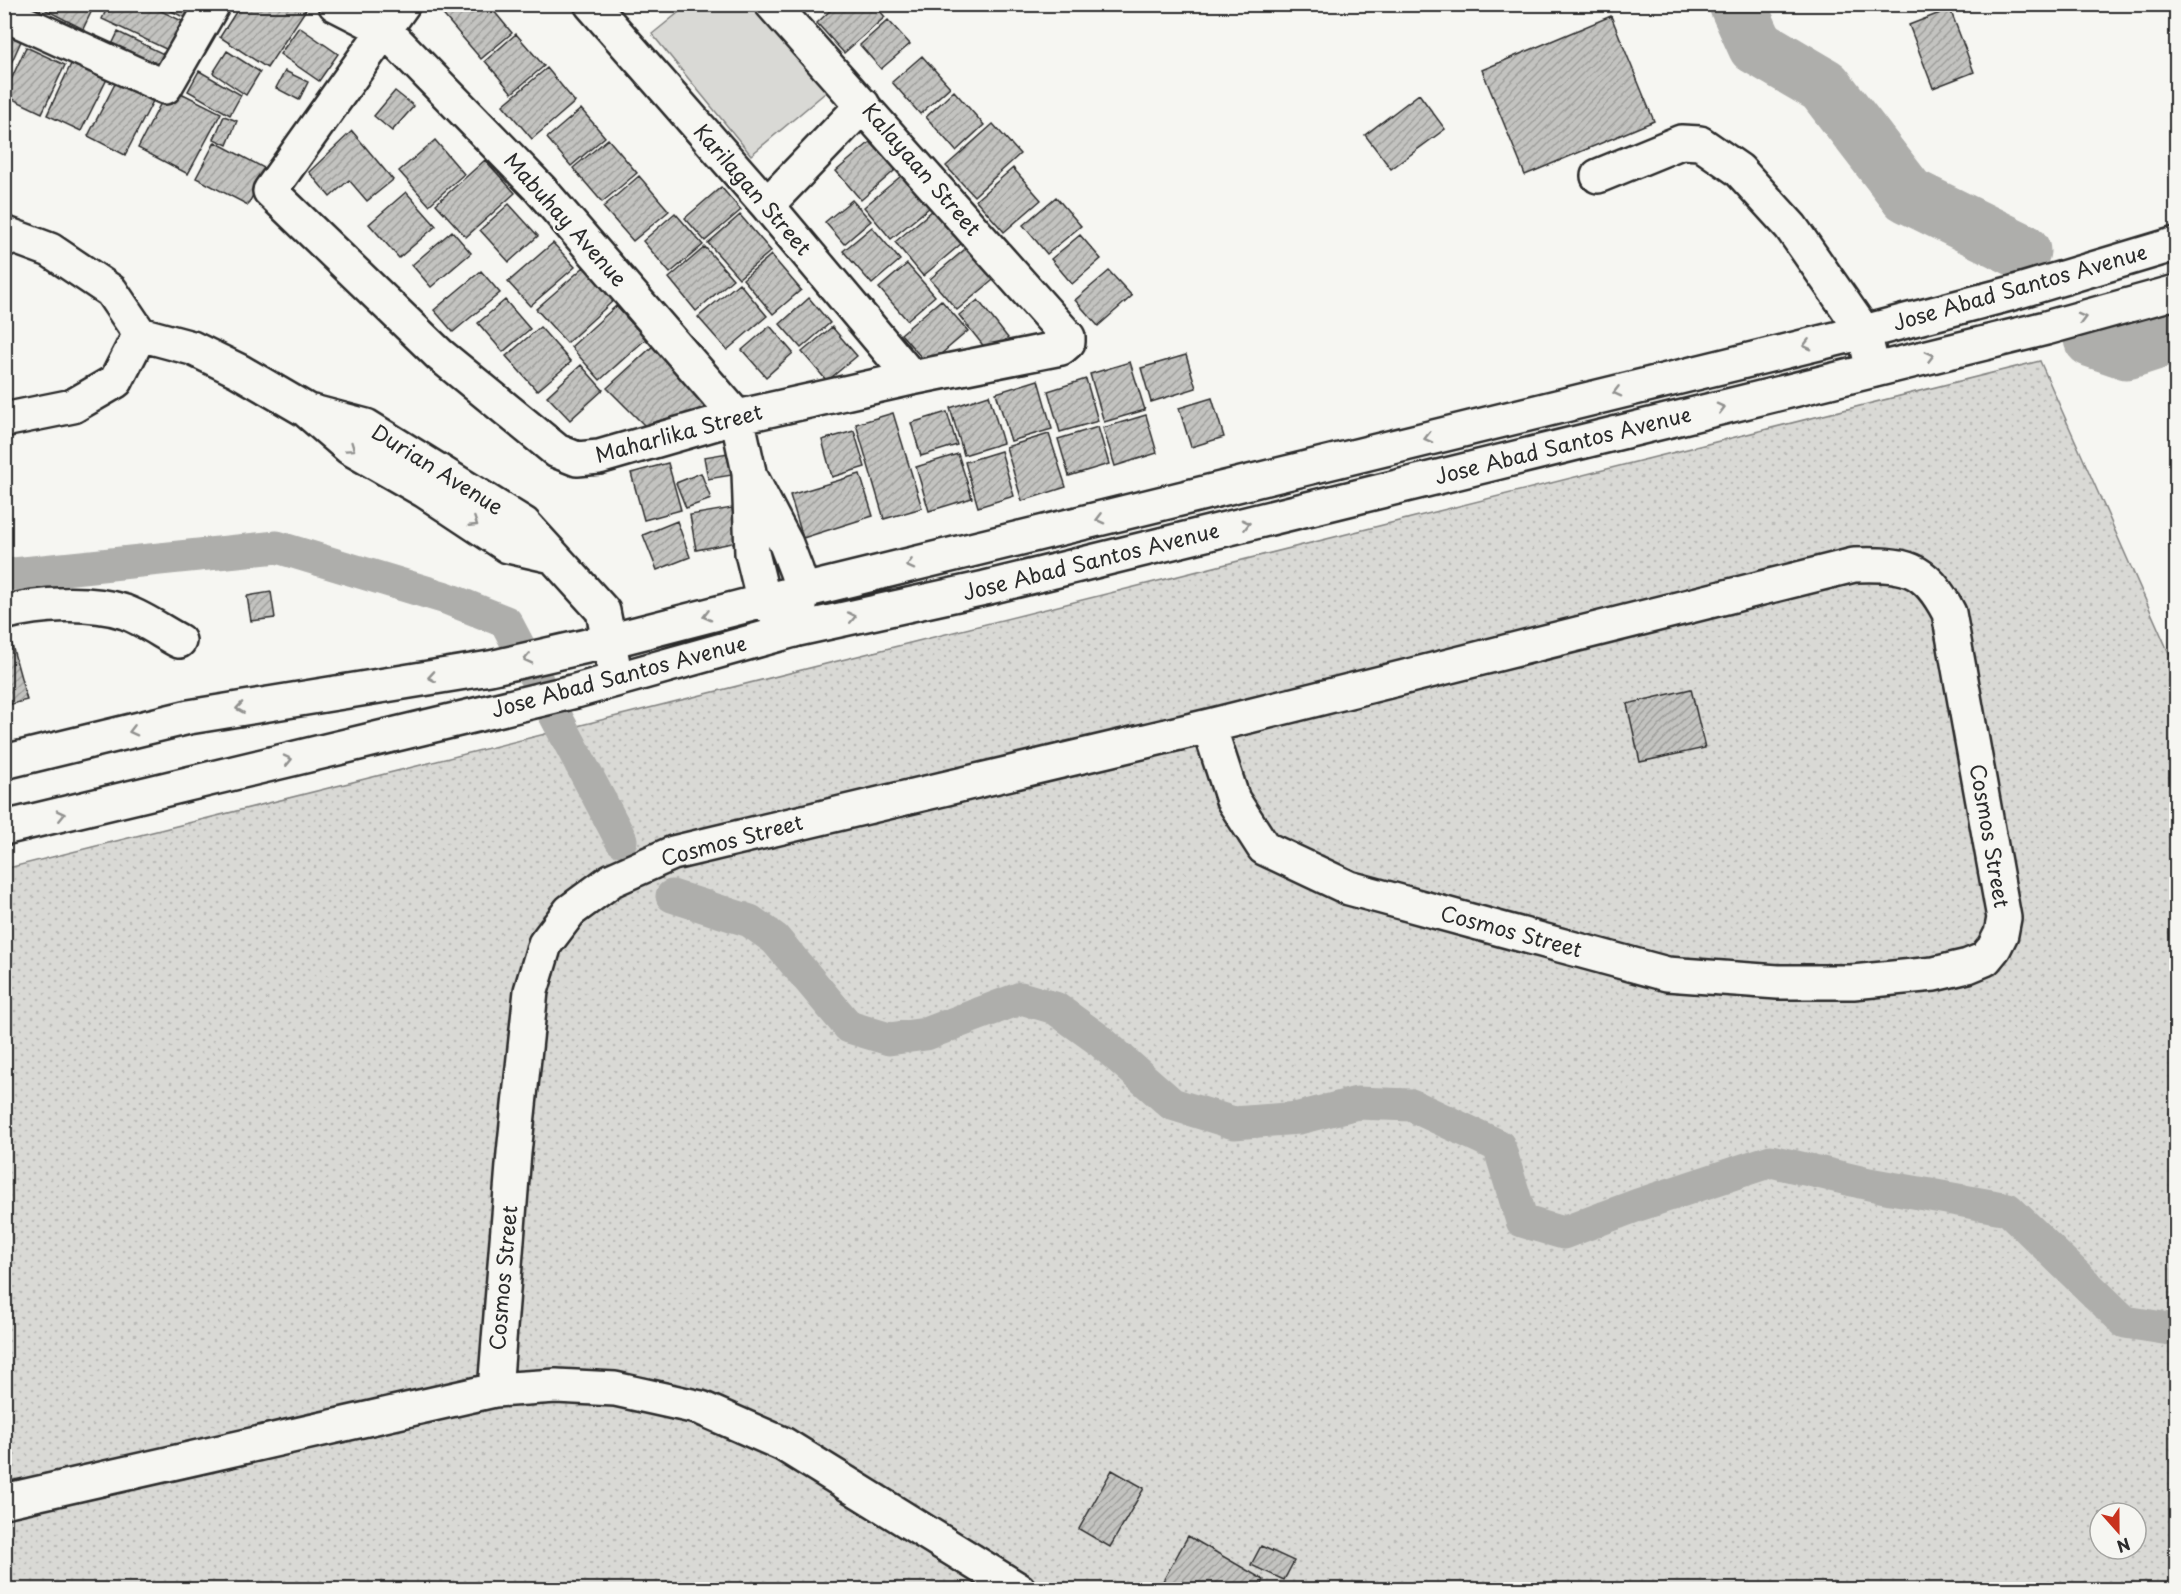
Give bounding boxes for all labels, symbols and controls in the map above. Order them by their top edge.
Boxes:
street label: Kalayaan Street [856,95,989,242]
street label: Karilagan Street [687,116,820,262]
street label: Mabuhay Avenue [497,144,636,293]
street label: Jose Abad Santos Avenue [1889,234,2150,338]
one-way arrow [2076,313,2086,326]
one-way arrow [1802,338,1812,351]
one-way arrow [1924,351,1934,364]
one-way arrow [1613,384,1623,397]
street label: Maharlika Street [591,394,766,470]
street label: Jose Abad Santos Avenue [1431,397,1694,491]
one-way arrow [1715,402,1725,415]
street label: Durian Avenue [366,415,510,522]
one-way arrow [1423,431,1433,444]
one-way arrow [345,441,356,452]
one-way arrow [1095,511,1105,524]
street label: Jose Abad Santos Avenue [959,513,1222,607]
one-way arrow [467,516,478,527]
one-way arrow [1241,519,1251,532]
one-way arrow [906,558,916,571]
one-way arrow [702,608,712,621]
one-way arrow [846,611,856,624]
street label: Jose Abad Santos Avenue [487,626,750,725]
one-way arrow [524,651,534,664]
one-way arrow [428,671,437,683]
one-way arrow [235,702,245,714]
one-way arrow [128,723,138,736]
one-way arrow [283,755,293,768]
street label: Cosmos Street [1963,761,2019,910]
street label: Cosmos Street [657,805,806,873]
one-way arrow [56,809,66,822]
street label: Cosmos Street [1437,896,1586,964]
street label: Cosmos Street [480,1204,524,1352]
north arrow [2088,1501,2148,1561]
text: N [2114,1532,2134,1559]

